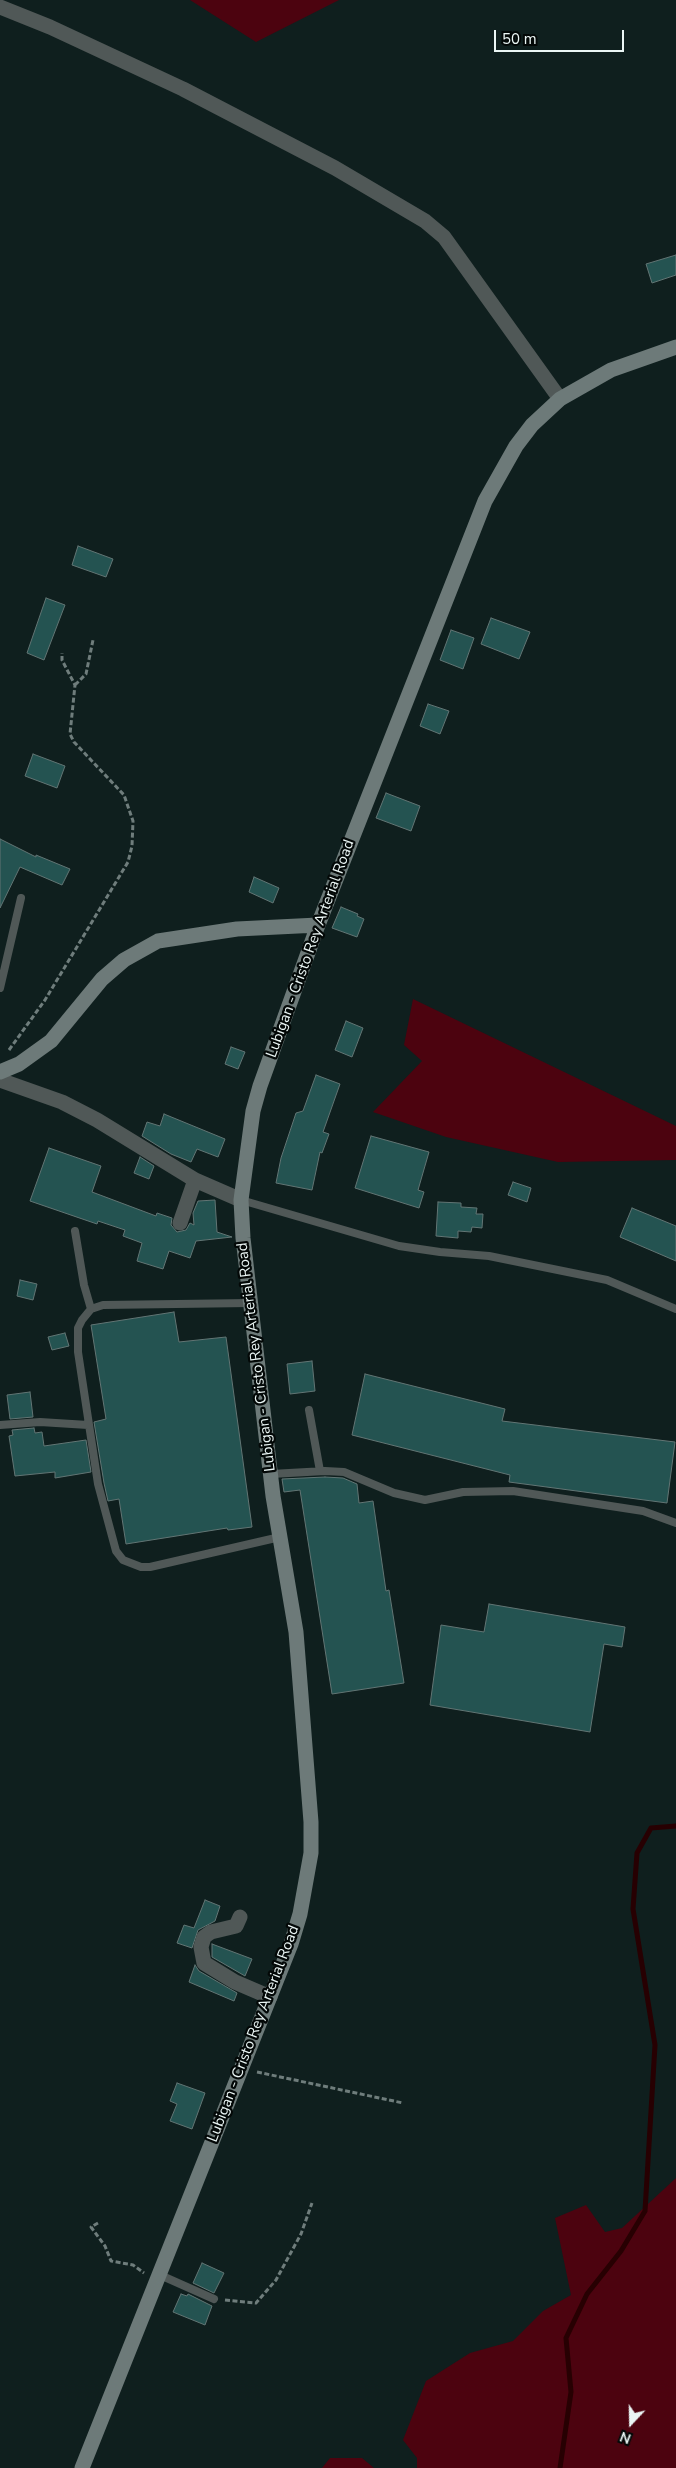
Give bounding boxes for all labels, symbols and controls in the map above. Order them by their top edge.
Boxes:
scale bar [496,20,626,52]
text: 50 m [502,29,537,49]
street label: Lubigan - Cristo Rey Arterial Road [263,838,359,1060]
street label: Lubigan - Cristo Rey Arterial Road [234,1241,280,1473]
street label: Lubigan - Cristo Rey Arterial Road [204,1923,304,2145]
north arrow [606,2398,656,2448]
text: N [617,2427,634,2448]

